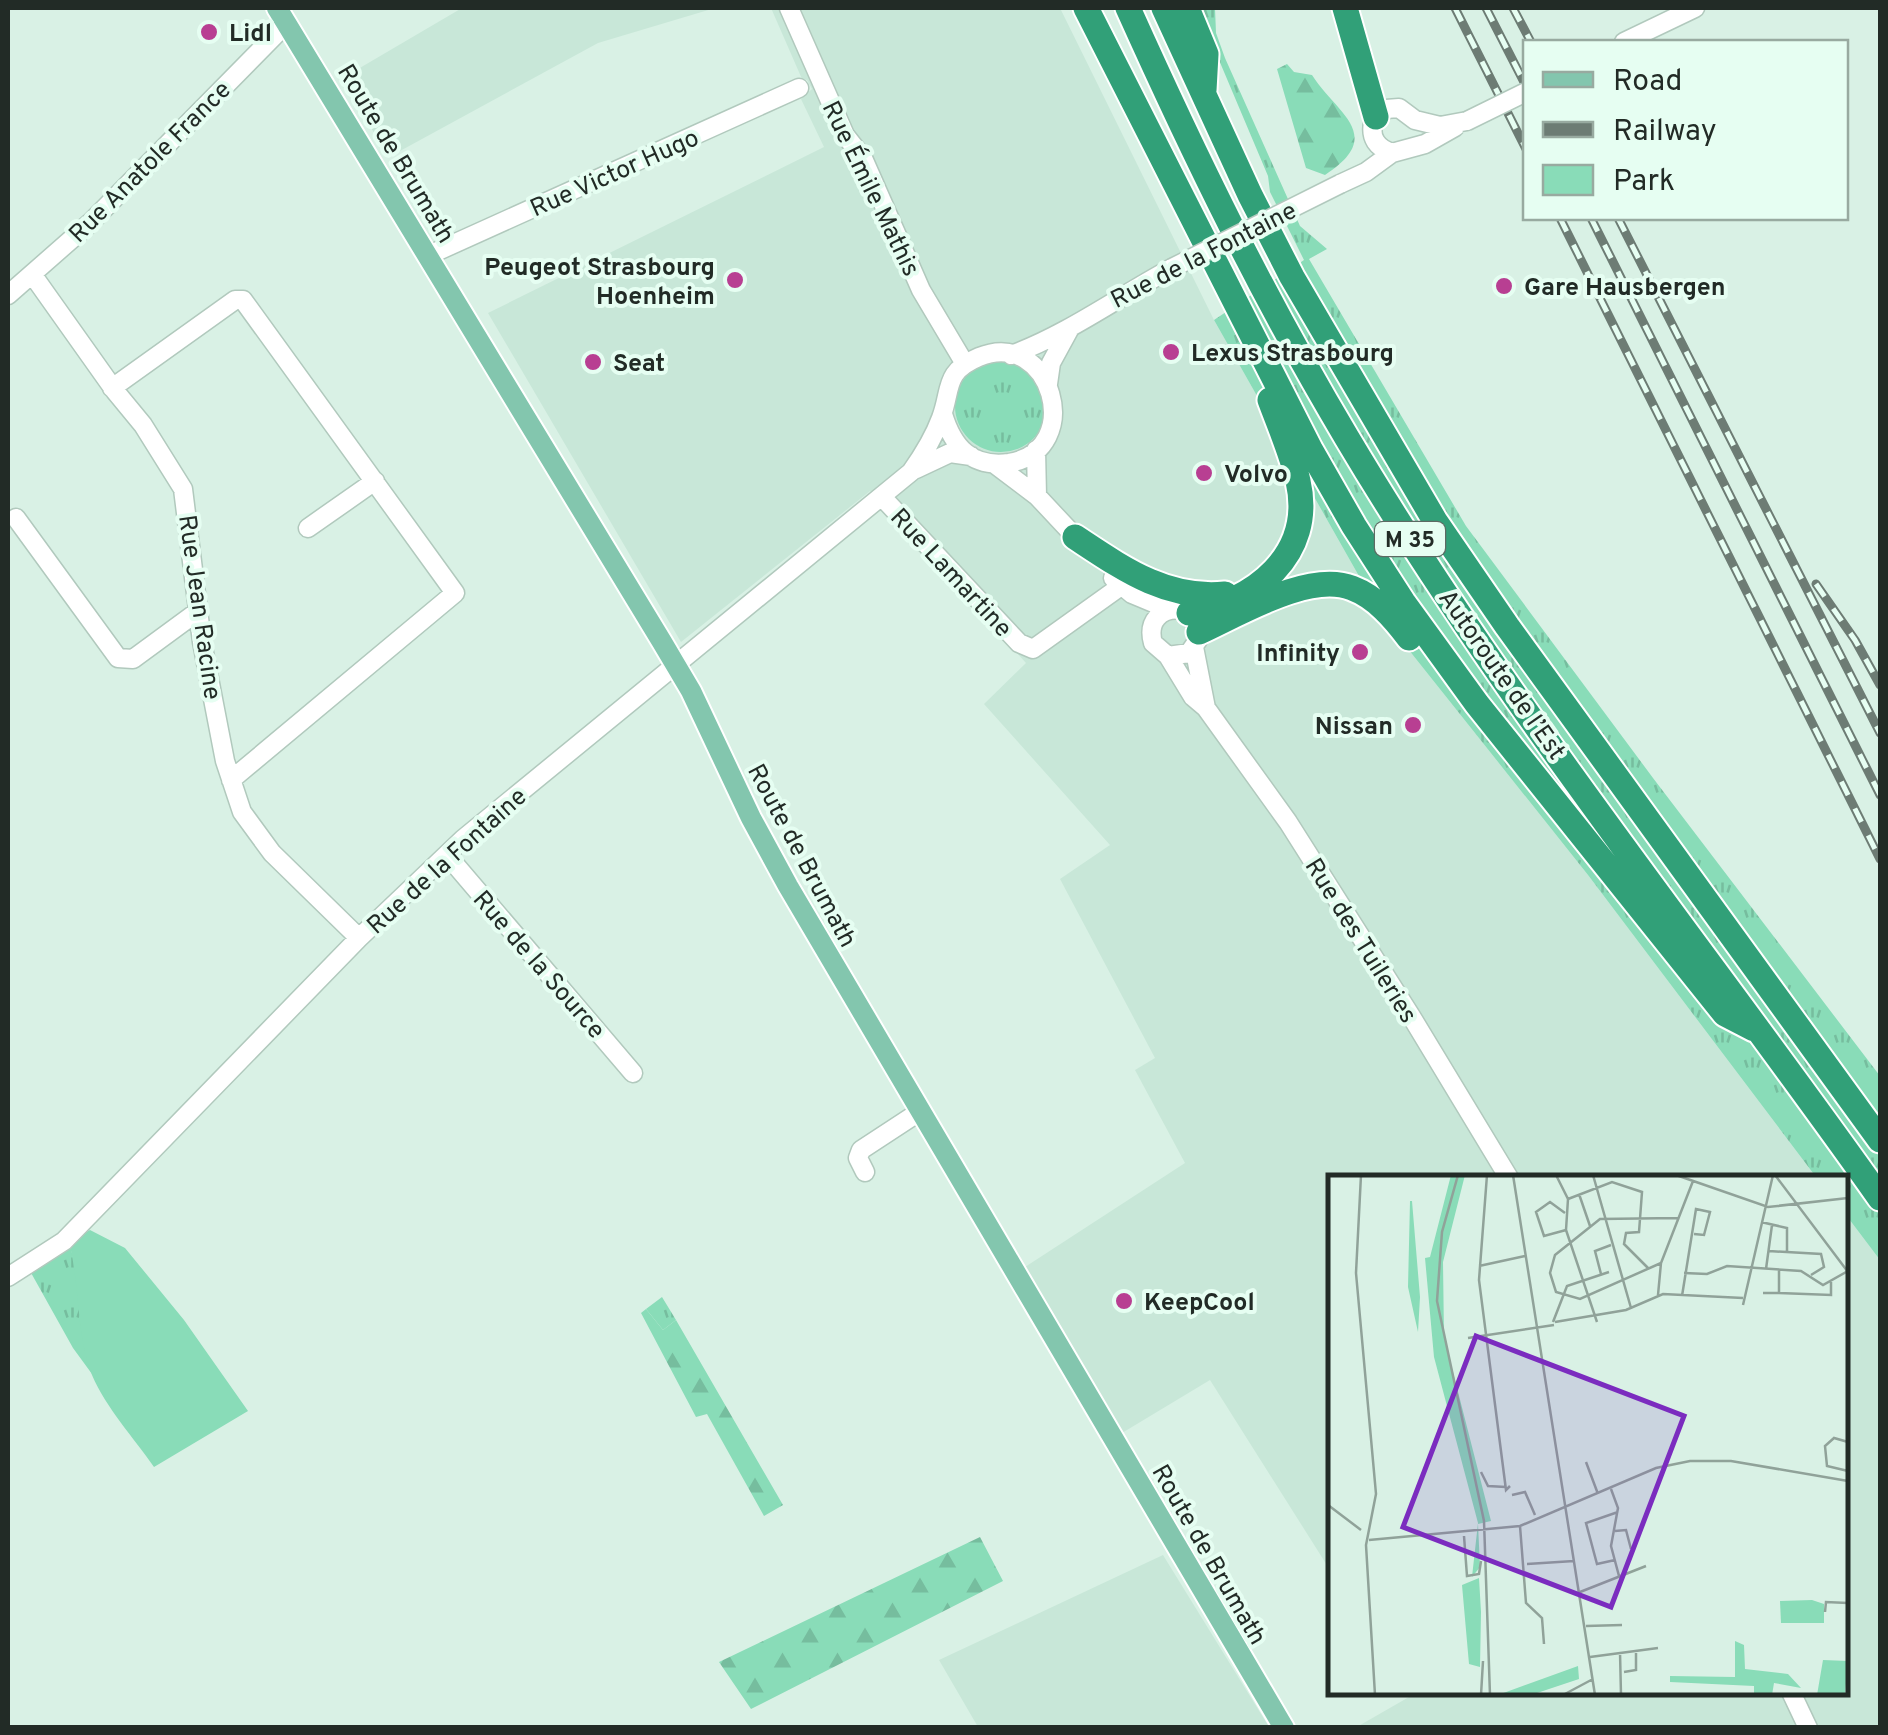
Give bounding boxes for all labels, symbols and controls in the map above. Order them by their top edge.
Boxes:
place label: Lidl [229,19,272,51]
marker: Lidl [198,21,220,43]
legend [1523,40,1848,220]
street label: Route de Brumath [328,59,460,250]
text: Road [1613,64,1682,101]
street label: Rue Anatole France [63,75,239,251]
street label: Rue Émile Mathis [813,96,926,282]
text: Railway [1613,114,1717,151]
street label: Rue Victor Hugo [526,123,705,226]
text: Park [1613,164,1675,201]
street label: Rue de la Fontaine [1106,196,1303,317]
place label: Peugeot Strasbourg Hoenheim [484,253,715,314]
marker: Peugeot Strasbourg Hoenheim [724,269,746,291]
place label: Gare Hausbergen [1524,273,1726,305]
marker: Gare Hausbergen [1493,275,1515,297]
place label: Lexus Strasbourg [1191,339,1394,371]
marker: Lexus Strasbourg [1160,341,1182,363]
place label: Seat [613,349,665,381]
marker: Seat [582,351,604,373]
place label: Volvo [1224,460,1288,492]
marker: Volvo [1193,462,1215,484]
street label: Rue Lamartine [882,503,1018,645]
street label: Rue Jean Racine [169,513,227,702]
road number: M 35 [1375,522,1445,556]
street label: Autoroute de l’Est [1430,584,1571,767]
place label: Infinity [1256,639,1340,671]
marker: Infinity [1349,641,1371,663]
place label: Nissan [1315,712,1393,744]
marker: Nissan [1402,714,1424,736]
street label: Route de Brumath [739,759,862,954]
street label: Rue de la Fontaine [361,782,535,943]
street label: Rue des Tuileries [1296,853,1423,1030]
street label: Rue de la Source [464,885,611,1047]
inset map [1328,1175,1848,1695]
place label: KeepCool [1144,1288,1255,1320]
marker: KeepCool [1113,1290,1135,1312]
street label: Route de Brumath [1143,1460,1272,1651]

